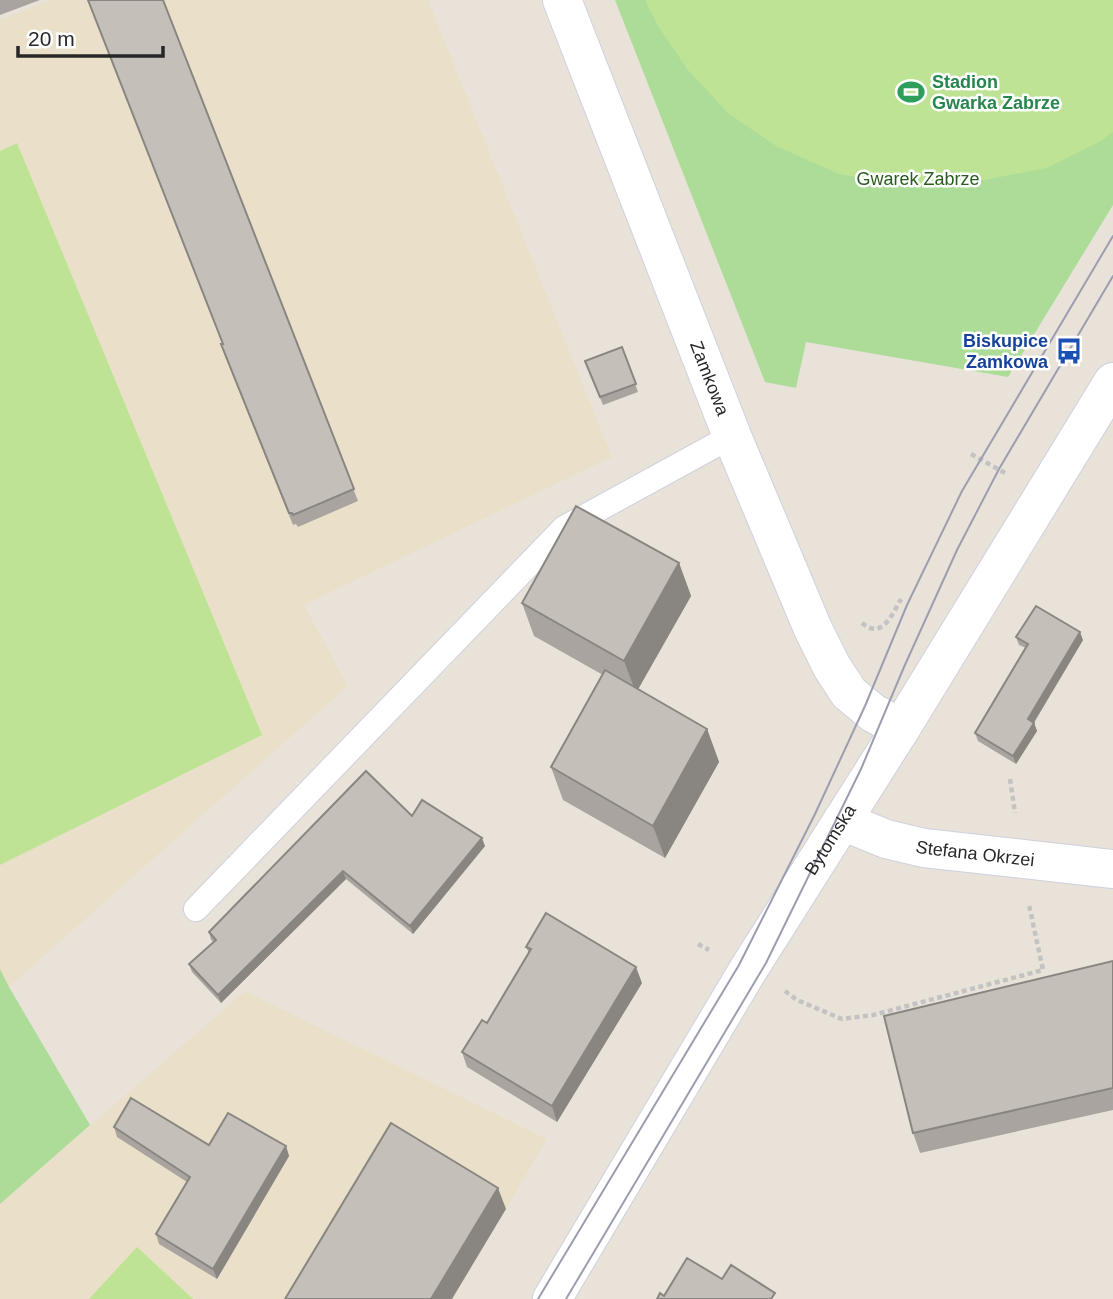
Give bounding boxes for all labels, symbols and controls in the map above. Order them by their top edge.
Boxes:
scale bar [18,14,163,58]
text: 20 m [28,27,75,50]
place label: Stadion Gwarka Zabrze [932,72,1060,113]
sports icon: Stadion Gwarka Zabrze [896,77,926,107]
park label: Gwarek Zabrze [856,169,980,189]
place label: Biskupice Zamkowa [963,331,1049,372]
bus stop icon: Biskupice Zamkowa [1054,336,1084,366]
street label: Zamkowa [686,338,733,419]
street label: Bytomska [801,800,860,879]
street label: Stefana Okrzei [914,836,1035,870]

